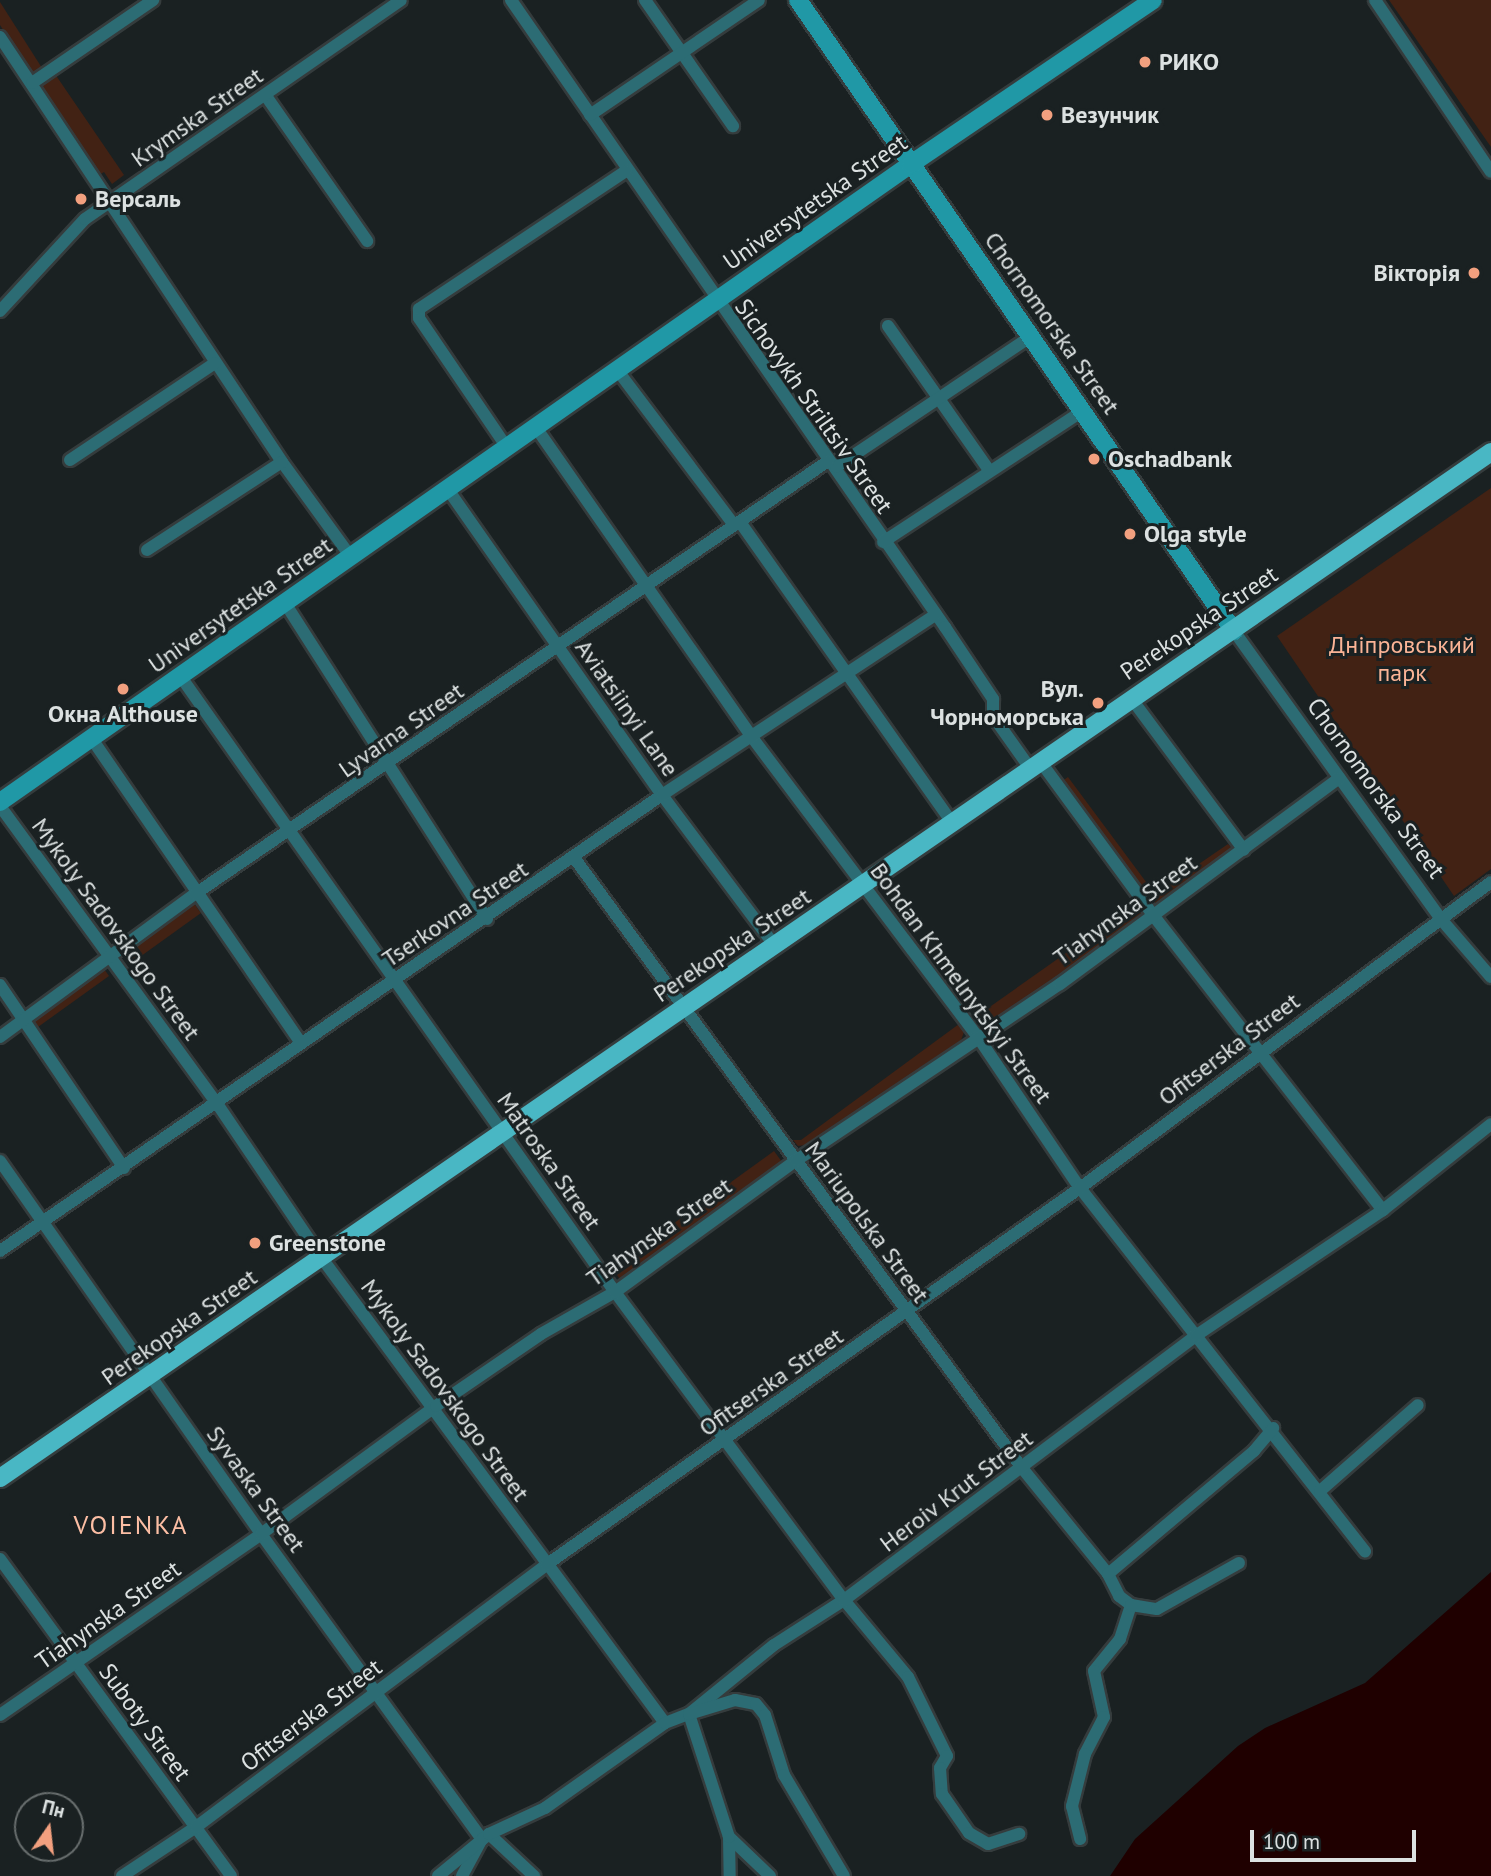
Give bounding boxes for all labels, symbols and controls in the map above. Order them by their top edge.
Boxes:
place label: РИКО [1159,48,1219,76]
marker: РИКО [1137,54,1153,70]
street label: Krymska Street [126,61,268,173]
place label: Везунчик [1061,101,1159,129]
marker: Везунчик [1039,107,1055,123]
street label: Universytetska Street [718,128,912,276]
place label: Версаль [95,185,181,213]
marker: Версаль [73,191,89,207]
street label: Chornomorska Street [978,226,1126,420]
place label: Вікторія [1373,259,1460,287]
marker: Вікторія [1466,265,1482,281]
street label: Sichovykh Striltsiv Street [729,293,899,519]
place label: Oschadbank [1108,445,1232,473]
marker: Oschadbank [1086,451,1102,467]
place label: Olga style [1144,520,1247,548]
marker: Olga style [1122,526,1138,542]
street label: Universytetska Street [143,531,337,679]
street label: Perekopska Street [1115,560,1283,686]
park label: Дніпровський парк [1329,631,1475,687]
street label: Aviatsiinyi Lane [569,634,685,782]
place label: Вул. Чорноморська [930,675,1084,731]
street label: Lyvarna Street [333,676,469,784]
marker: Окна Althouse [115,681,131,697]
street label: Chornomorska Street [1301,692,1451,884]
marker: Вул. Чорноморська [1090,695,1106,711]
place label: Окна Althouse [48,700,198,728]
street label: Mykoly Sadovskogo Street [26,812,206,1046]
street label: Tiahynska Street [1048,848,1202,972]
street label: Tserkovna Street [377,855,533,973]
street label: Bohdan Khmelnytskyi Street [864,857,1058,1109]
street label: Perekopska Street [648,882,816,1008]
street label: Ofitserska Street [1153,987,1305,1111]
street label: Matroska Street [491,1087,607,1235]
street label: Mariupolska Street [799,1136,935,1308]
street label: Tiahynska Street [581,1171,737,1293]
place label: Greenstone [269,1229,386,1257]
marker: Greenstone [247,1235,263,1251]
street label: Perekopska Street [96,1263,262,1391]
street label: Mykoly Sadovskogo Street [355,1273,535,1507]
street label: Ofitserska Street [693,1322,849,1442]
street label: Syvaska Street [201,1420,311,1558]
street label: Heroiv Krut Street [874,1424,1038,1558]
district label: VOIENKA [74,1509,188,1541]
street label: Tiahynska Street [30,1554,186,1676]
street label: Ofitserska Street [235,1653,387,1777]
street label: Suboty Street [93,1658,197,1786]
north arrow [14,1792,84,1862]
text: Пн [40,1794,67,1823]
scale bar [1253,1816,1419,1860]
text: 100 m [1263,1828,1320,1855]

